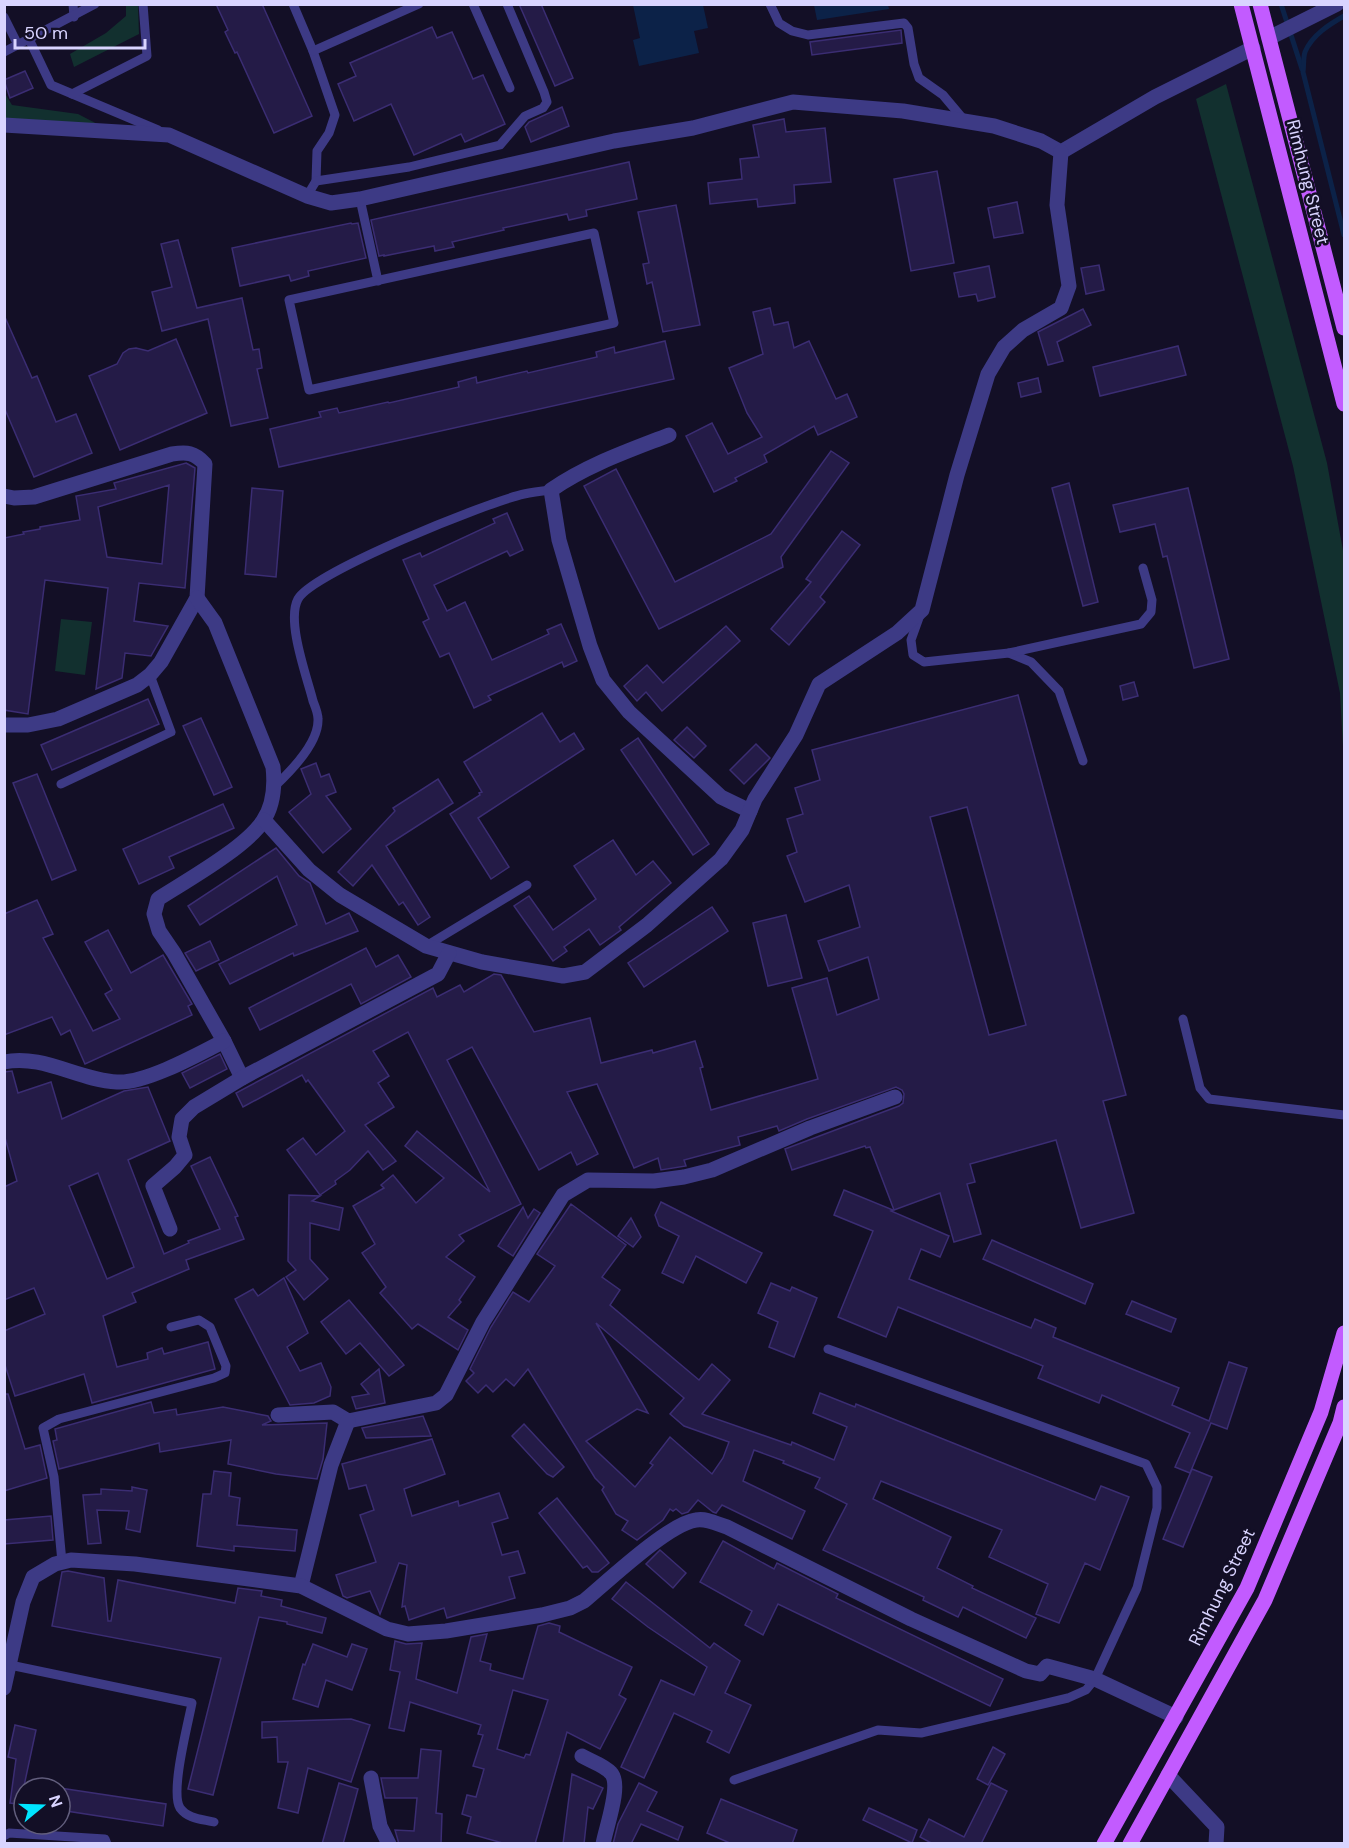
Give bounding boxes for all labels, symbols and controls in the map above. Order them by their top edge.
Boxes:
scale bar [15,12,146,50]
text: 50 m [24,21,68,45]
street label: Rimhung Street [1281,117,1335,247]
street label: Rimhung Street [1183,1524,1261,1650]
north arrow [12,1776,72,1836]
text: N [44,1792,68,1810]

